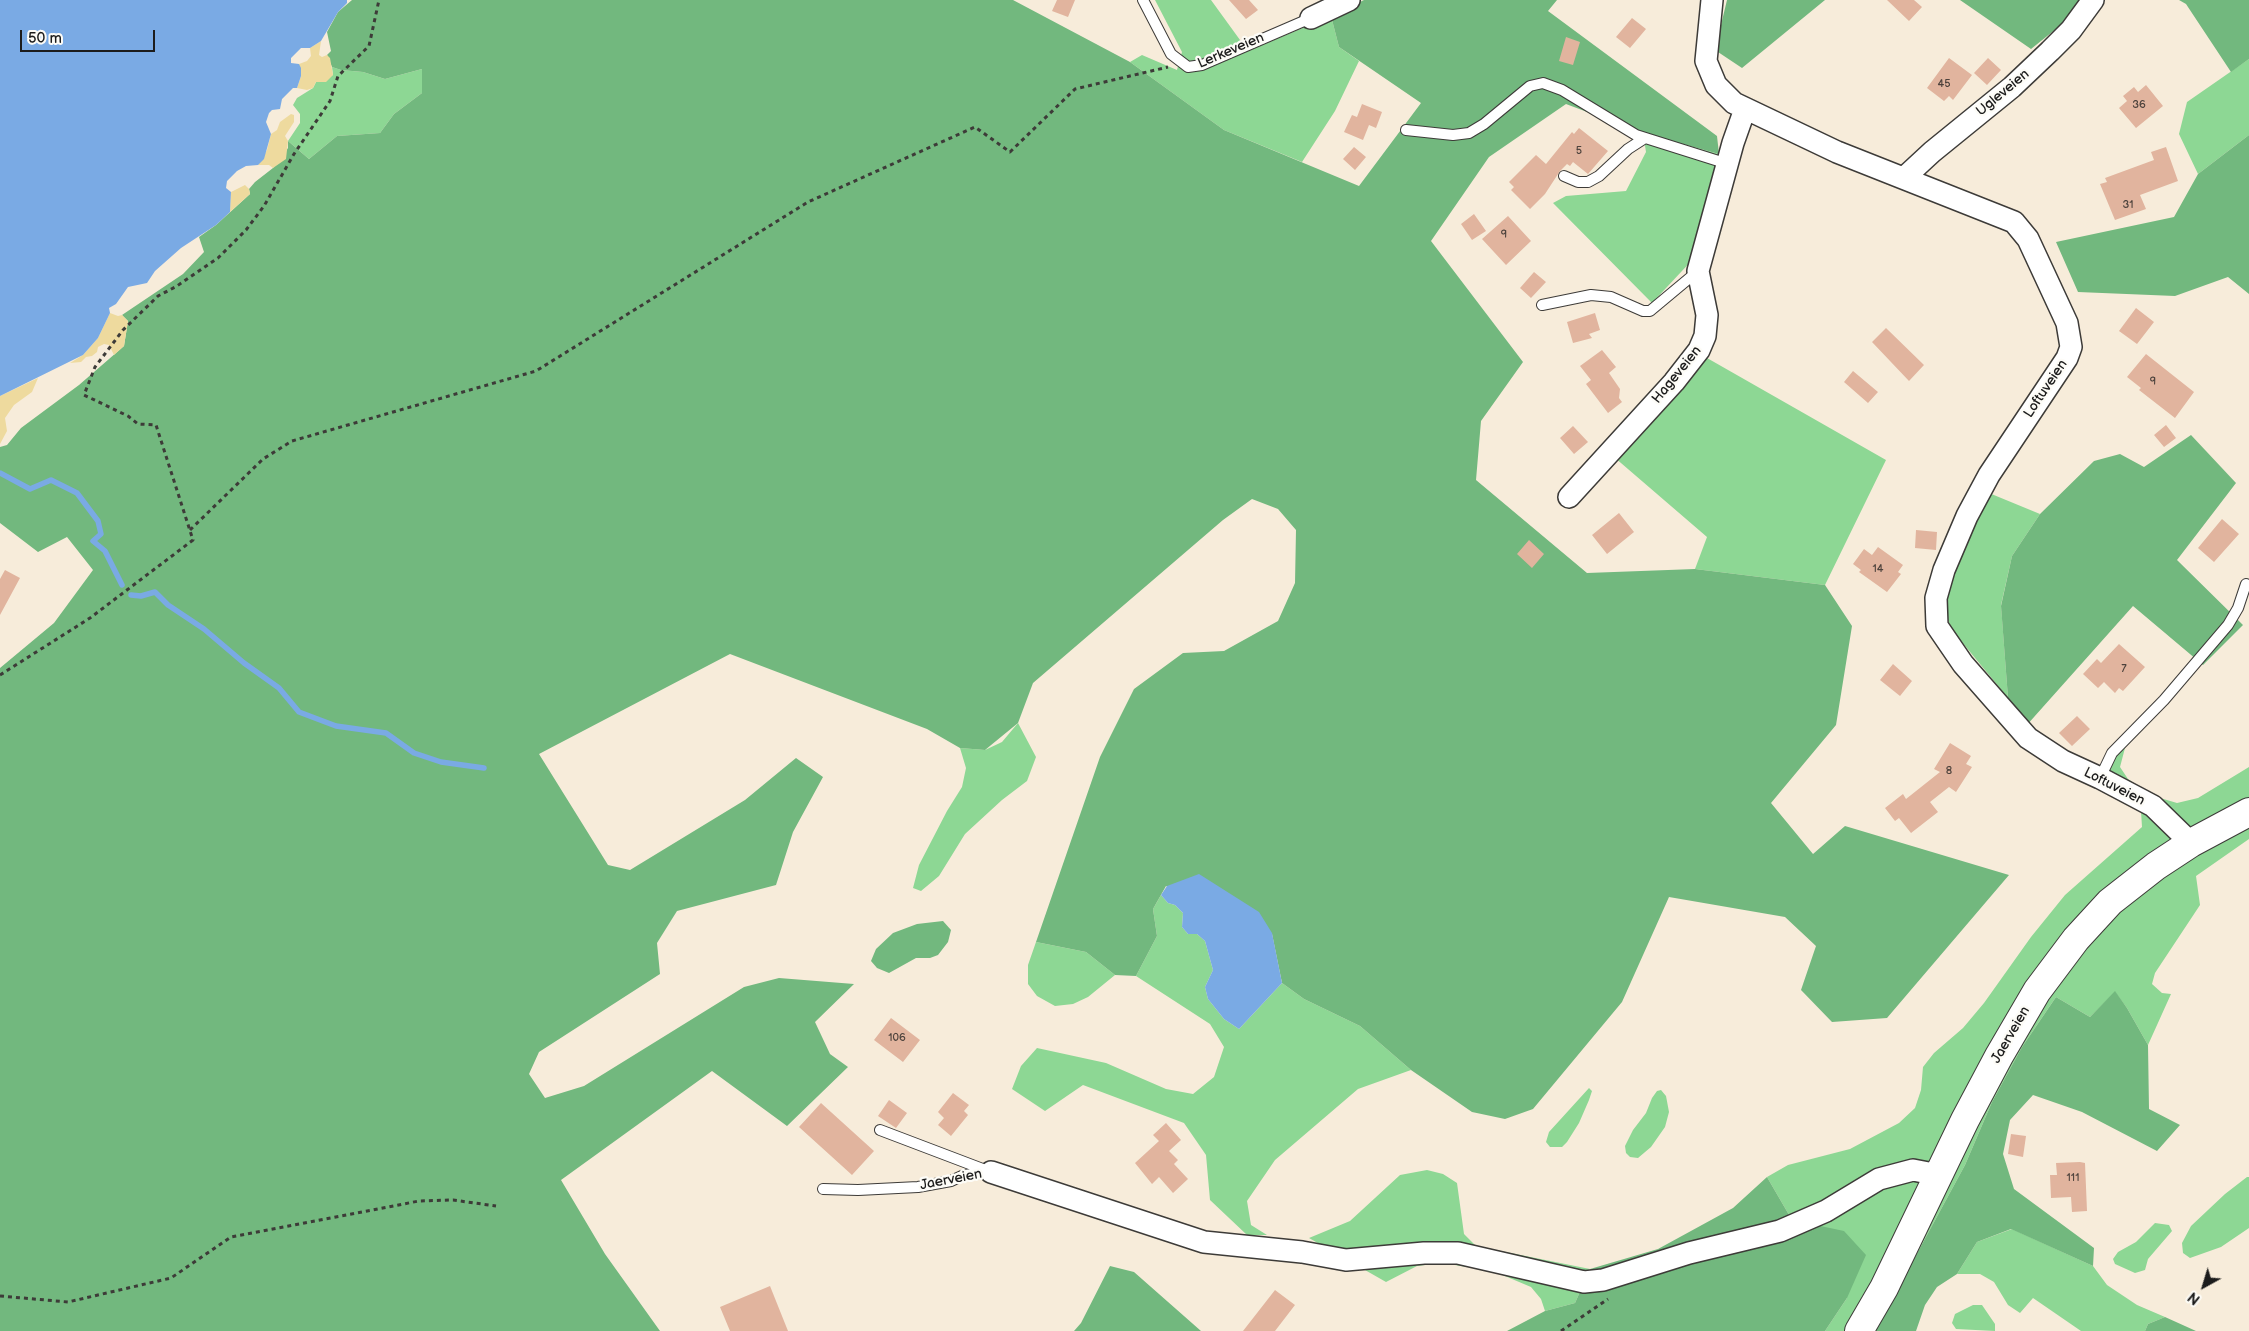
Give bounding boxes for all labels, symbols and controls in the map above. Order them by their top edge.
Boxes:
scale bar [22,20,158,52]
text: 50 m [28,29,62,48]
street label: Lerkeveien [1195,30,1267,72]
street label: Ugleveien [1973,66,2033,120]
house number: 45 [1937,77,1951,91]
house number: 36 [2132,98,2146,112]
house number: 5 [1576,144,1582,158]
house number: 31 [2122,198,2134,212]
house number: 9 [1501,228,1507,242]
street label: Hageveien [1649,343,1705,407]
street label: Loftuveien [2021,357,2071,421]
house number: 9 [2150,375,2156,389]
house number: 14 [1873,562,1883,576]
house number: 7 [2121,662,2127,676]
house number: 8 [1946,764,1952,778]
street label: Loftuveien [2081,764,2147,810]
street label: Jaerveien [1988,1004,2034,1066]
house number: 106 [888,1031,906,1045]
street label: Jaerveien [919,1166,983,1194]
house number: 111 [2067,1171,2079,1185]
north arrow [2179,1261,2229,1311]
text: N [2185,1288,2204,1308]

